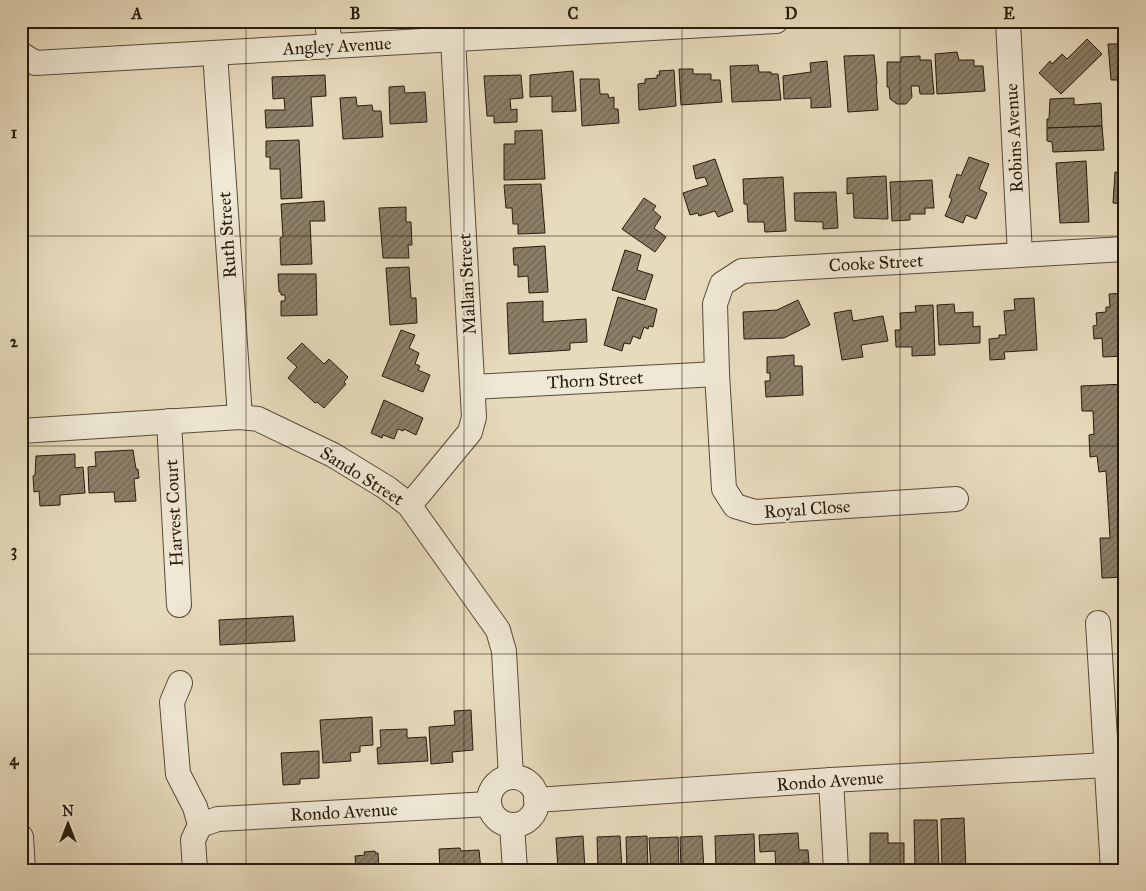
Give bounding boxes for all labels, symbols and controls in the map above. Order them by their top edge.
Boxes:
text: A [131,4,143,23]
text: B [350,4,360,23]
text: C [568,4,579,23]
text: D [785,4,798,23]
text: E [1003,4,1015,23]
street label: Angley Avenue [281,32,392,61]
street label: Robins Avenue [1000,83,1028,193]
text: 1 [11,123,18,142]
street label: Ruth Street [213,190,241,279]
street label: Mallan Street [453,232,481,335]
street label: Cooke Street [828,249,925,276]
text: 2 [10,332,19,351]
street label: Thorn Street [546,366,644,394]
street label: Sando Street [316,442,408,511]
street label: Harvest Court [160,458,188,567]
street label: Royal Close [763,495,851,523]
text: 3 [11,541,17,561]
text: 4 [10,750,20,770]
street label: Rondo Avenue [776,766,884,796]
north arrow [42,798,92,848]
street label: Rondo Avenue [290,798,398,826]
text: N [62,803,74,820]

